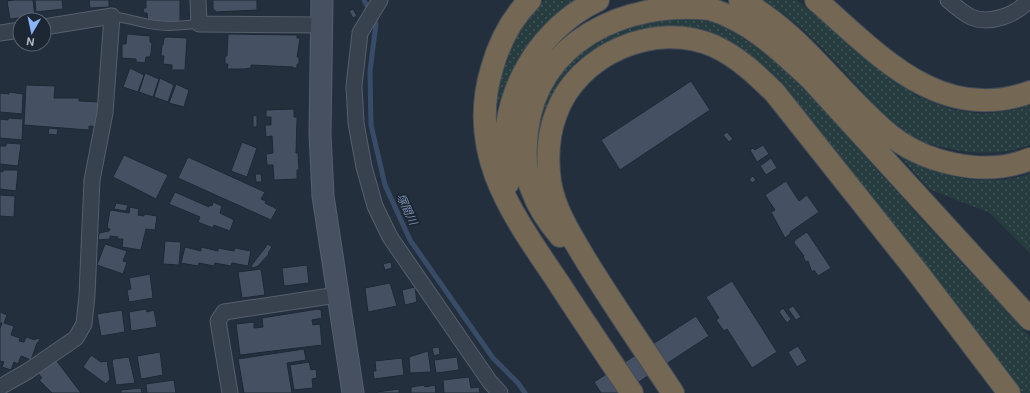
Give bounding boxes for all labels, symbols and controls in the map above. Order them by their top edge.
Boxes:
north arrow [12,12,52,52]
text: N [25,34,35,49]
water label: 塚間川 [394,191,421,228]

